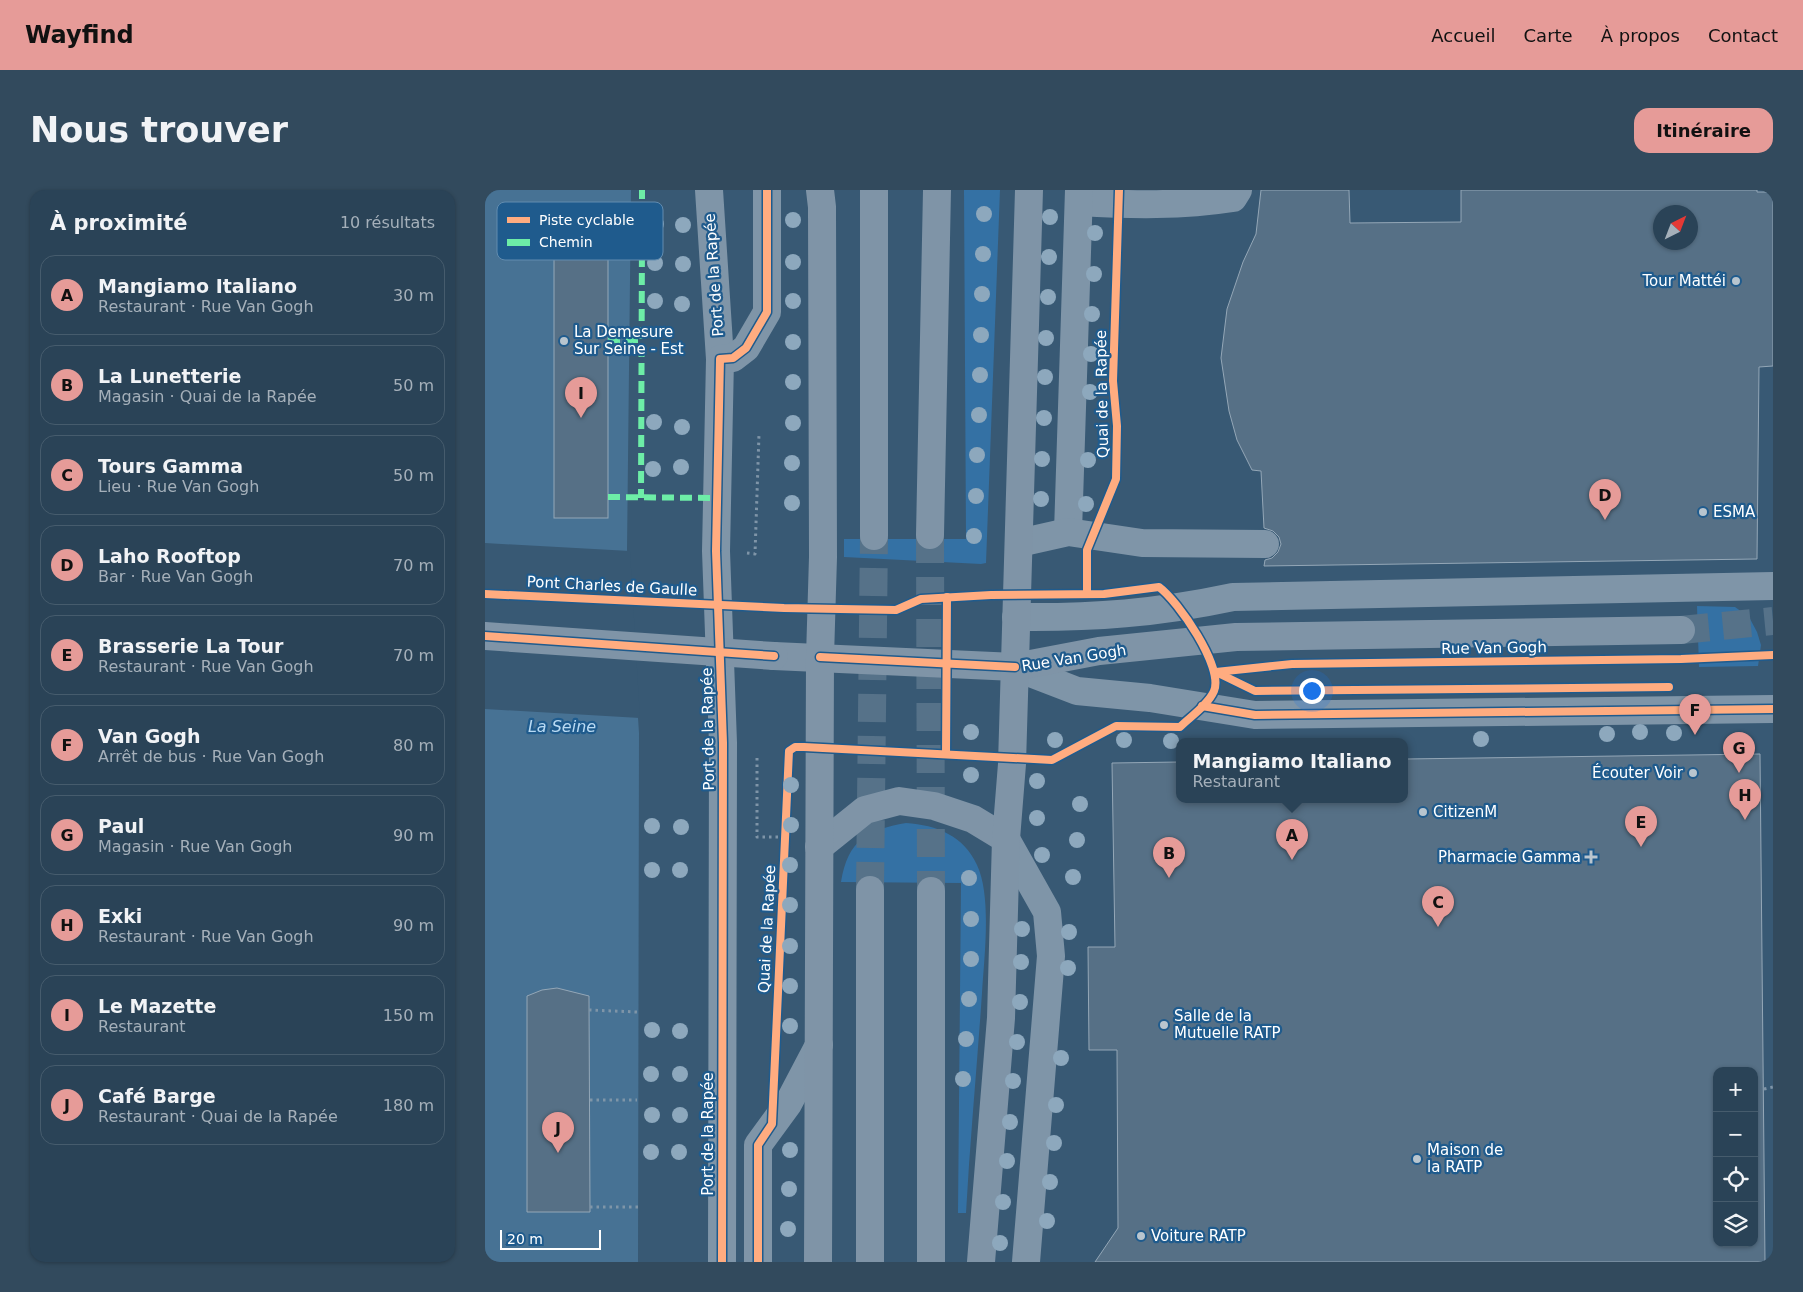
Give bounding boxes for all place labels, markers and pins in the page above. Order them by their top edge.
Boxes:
place label: Tour Mattéi [1641,272,1726,290]
marker: Tour Mattéi [1730,275,1742,287]
place label: La Demesure Sur Seine - Est [574,323,684,358]
marker: La Demesure Sur Seine - Est [558,335,570,347]
pin: I [565,377,597,418]
pin: D [1589,479,1621,520]
place label: ESMA [1713,503,1756,521]
marker: ESMA [1697,506,1709,518]
pin: F [1679,694,1711,735]
pin: G [1723,732,1755,773]
place label: Écouter Voir [1592,763,1684,782]
marker: Écouter Voir [1687,767,1699,779]
pin: H [1729,779,1761,820]
place label: CitizenM [1433,803,1497,821]
marker: CitizenM [1417,806,1429,818]
pin: E [1625,806,1657,847]
pin: A [1276,819,1308,860]
pin: B [1153,837,1185,878]
place label: Pharmacie Gamma [1438,848,1581,866]
marker: Pharmacie Gamma [1585,851,1597,863]
pin: C [1422,886,1454,927]
place label: Salle de la Mutuelle RATP [1174,1007,1281,1042]
marker: Salle de la Mutuelle RATP [1158,1019,1170,1031]
pin: J [542,1112,574,1153]
place label: Maison de la RATP [1427,1141,1503,1176]
marker: Maison de la RATP [1411,1153,1423,1165]
place label: Voiture RATP [1151,1227,1246,1245]
marker: Voiture RATP [1135,1230,1147,1242]

